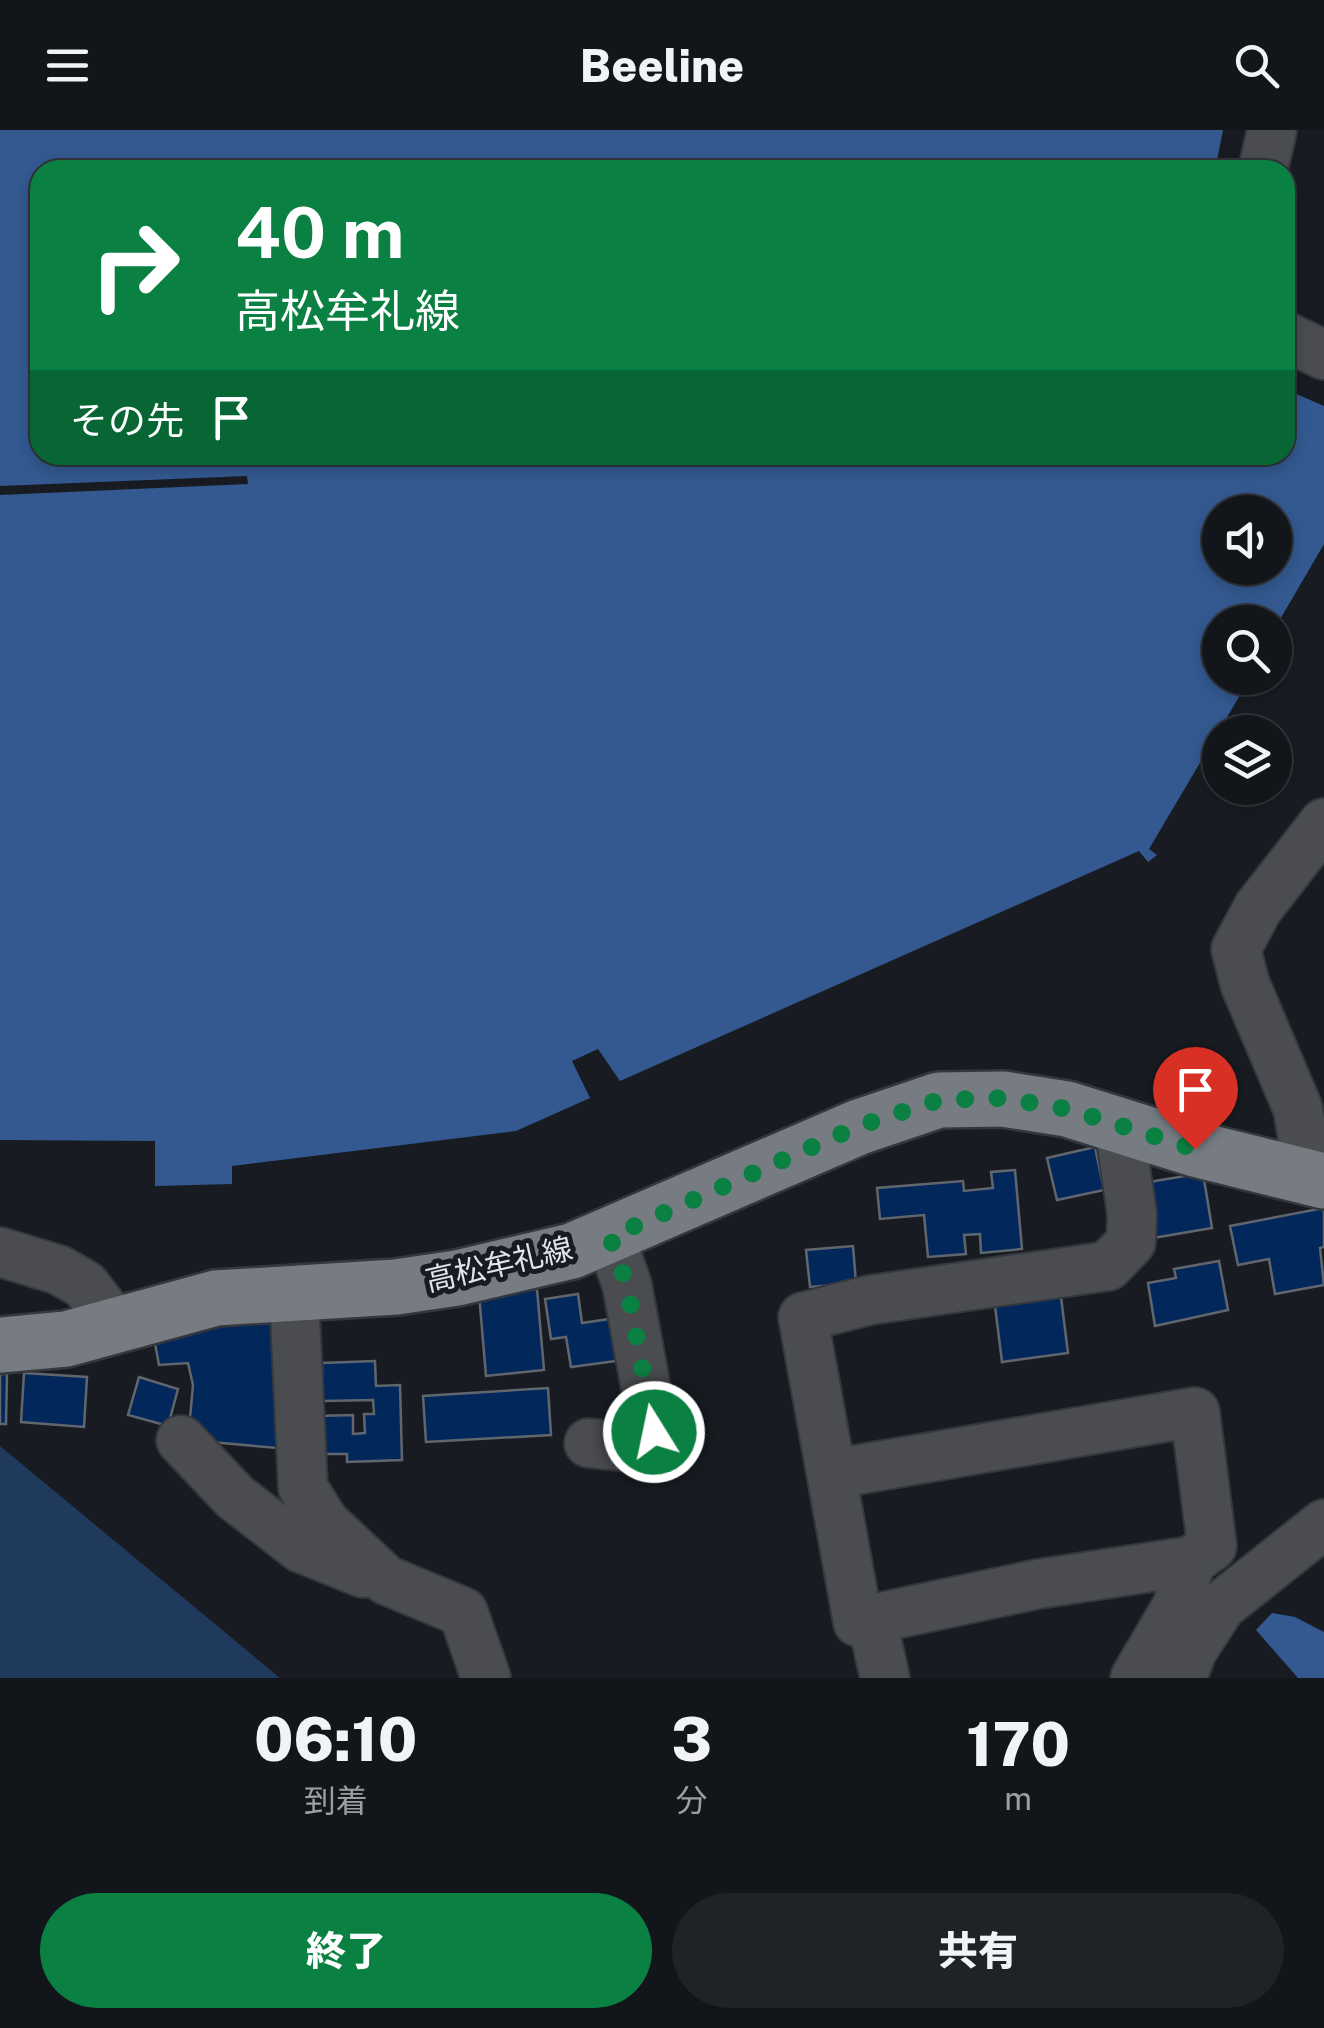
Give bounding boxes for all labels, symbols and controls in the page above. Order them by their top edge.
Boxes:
icon: menu [40,38,95,93]
icon: search [1229,38,1284,93]
text: Beeline [580,39,744,92]
text: 40 m [235,191,405,274]
icon: right [70,200,200,330]
text: 高松牟礼線 [235,284,460,337]
icon: arrive [204,390,259,445]
text: その先 [70,398,184,443]
map controls [1202,495,1292,805]
button: sound [1202,495,1292,585]
button: search [1202,605,1292,695]
button: layers [1202,715,1292,805]
pin [1153,1047,1238,1150]
icon: arrive [1168,1062,1223,1117]
street label: 高松牟礼線 [422,1230,576,1298]
position arrow [602,1380,706,1484]
text: 06:10 [254,1704,417,1775]
text: 3 [671,1704,712,1775]
text: 170 [966,1709,1070,1780]
text: m [1004,1780,1032,1817]
text: 到着 [304,1782,368,1819]
text: 分 [676,1782,708,1819]
button: 終了 [40,1893,652,2008]
button: 共有 [672,1893,1284,2008]

